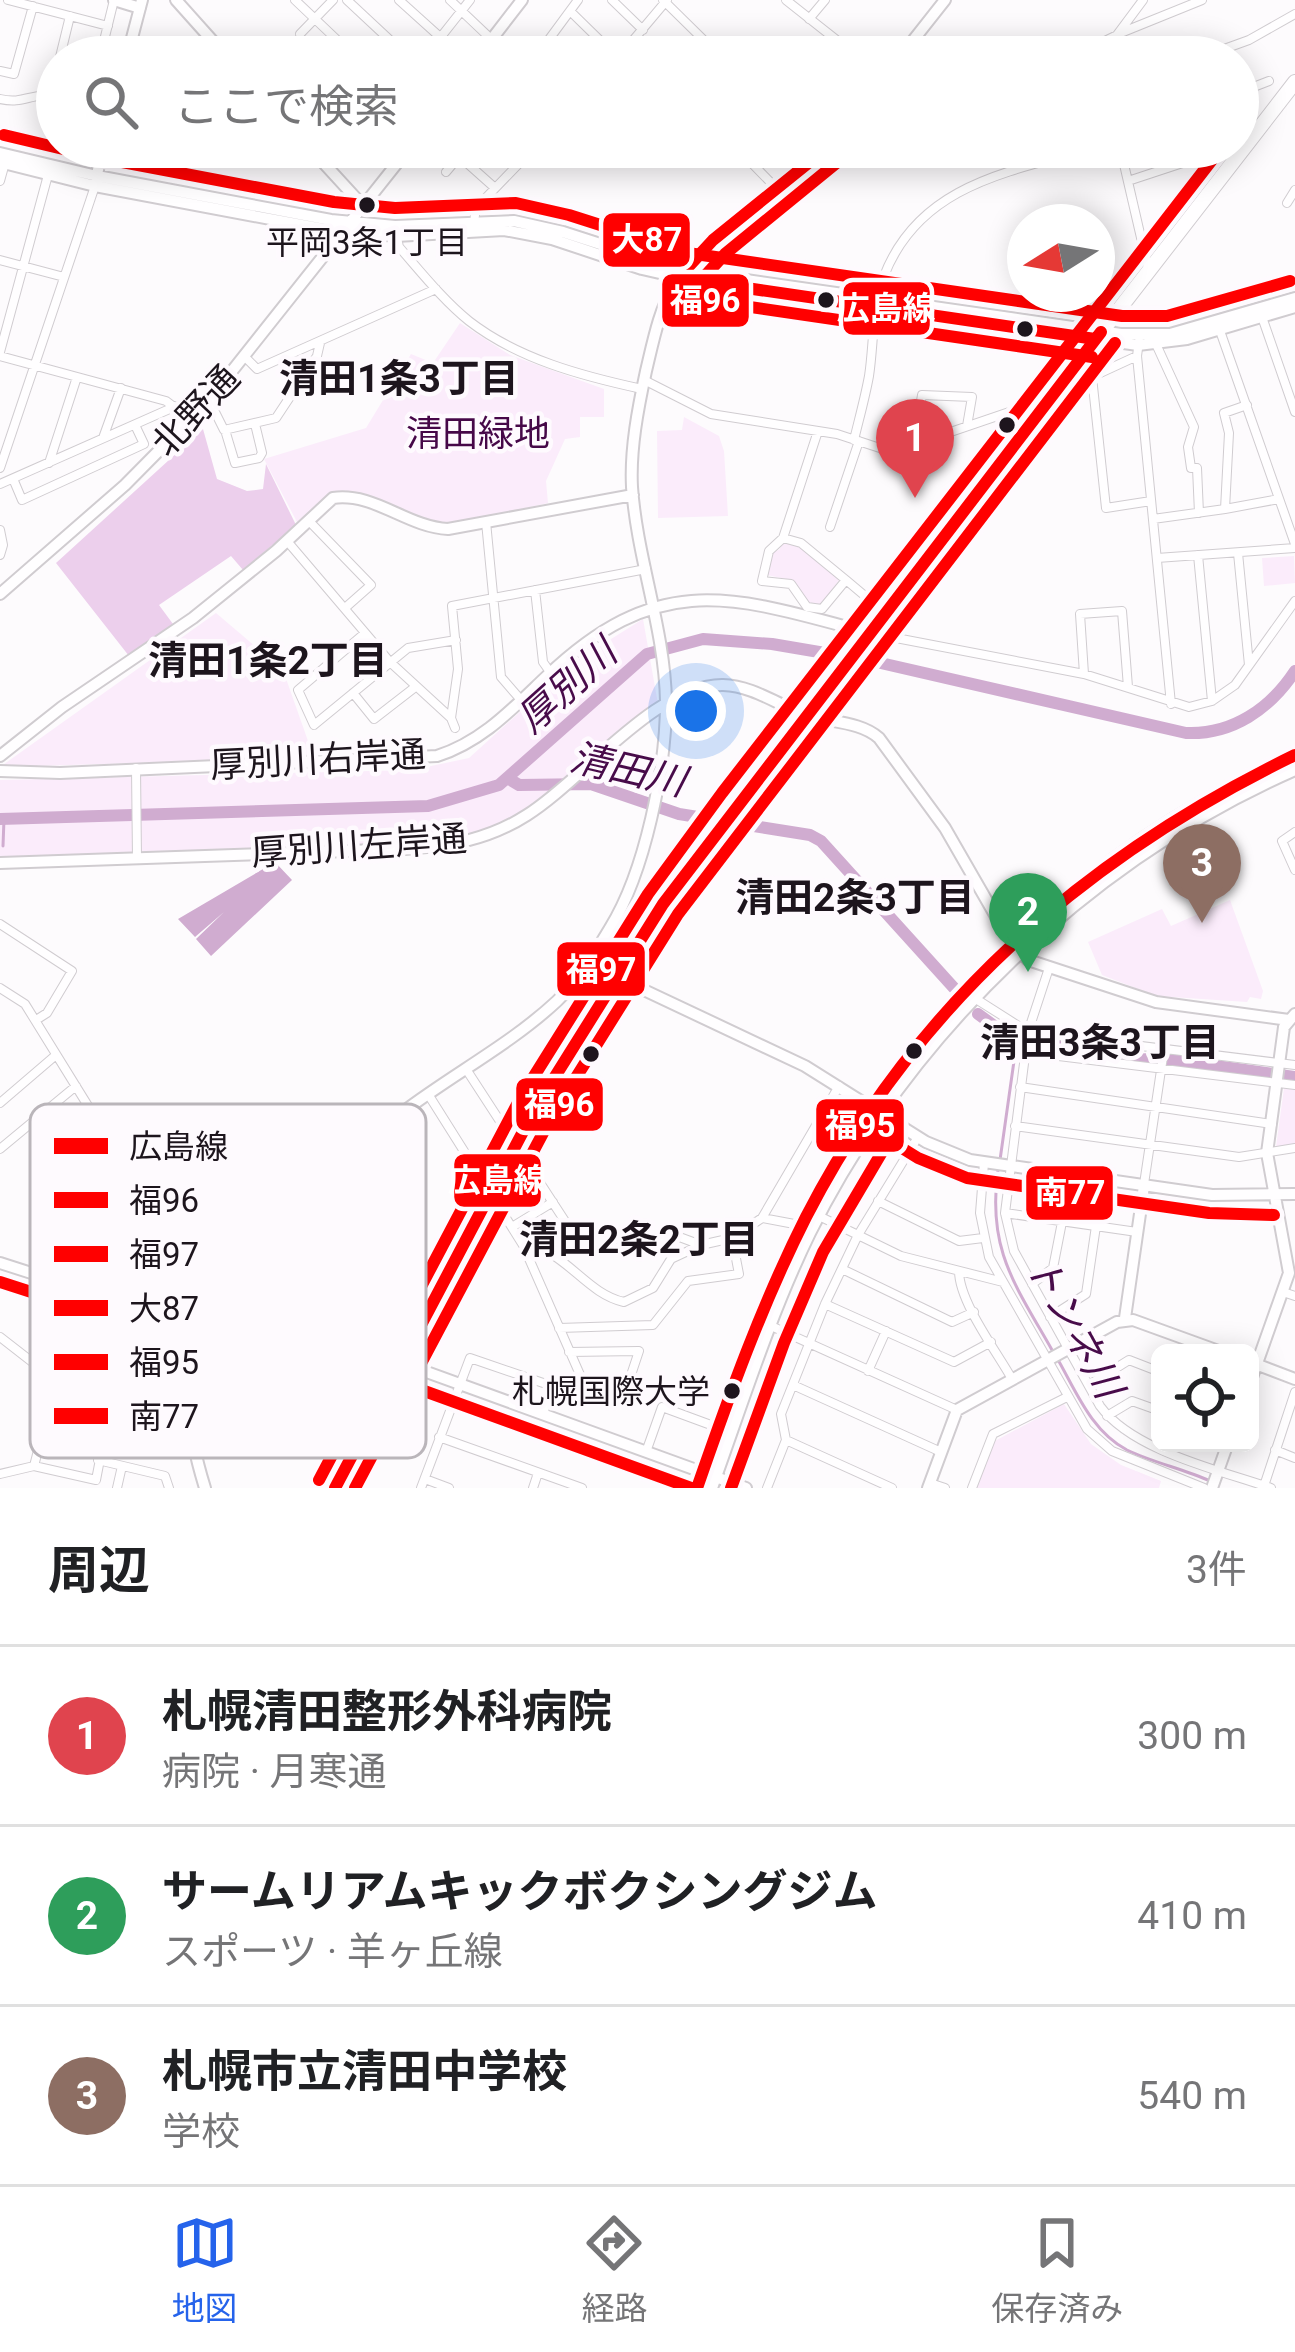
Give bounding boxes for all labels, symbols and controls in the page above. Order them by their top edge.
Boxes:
search box [36,36,1259,168]
icon: search [78,69,144,135]
text: ここで検索 [174,80,399,133]
marker: 平岡3条1丁目 [356,194,378,216]
north arrow [1007,204,1115,312]
line badge: 大87 [601,211,692,269]
text: 大87 [612,220,682,259]
place label: 平岡3条1丁目 [266,223,468,262]
line badge: 福96 [660,272,751,329]
line badge: 広島線 [841,280,932,337]
text: 福96 [670,281,740,320]
unlabelled marker [815,289,837,311]
text: 広島線 [837,289,936,328]
unlabelled marker [1014,318,1036,340]
district label: 清田1条3丁目 [279,356,519,402]
street label: 北野通 [144,357,248,465]
pin: 1 [876,399,954,498]
park label: 清田緑地 [406,413,550,455]
unlabelled marker [996,414,1018,436]
water label: 厚別川 [508,627,629,742]
district label: 清田1条2丁目 [148,638,388,684]
your location [666,681,726,741]
street label: 厚別川右岸通 [209,733,427,787]
water label: 清田川 [566,734,694,806]
street label: 厚別川左岸通 [250,818,468,874]
pin: 3 [1163,824,1241,923]
pin: 2 [989,873,1067,972]
district label: 清田2条3丁目 [735,875,975,921]
line badge: 福97 [555,940,647,998]
text: 福97 [566,950,636,989]
district label: 清田3条3丁目 [980,1020,1220,1066]
unlabelled marker [903,1040,925,1062]
unlabelled marker [580,1043,602,1065]
line badge: 福96 [514,1076,605,1133]
text: 福96 [524,1085,594,1124]
line badge: 福95 [814,1097,906,1154]
legend [30,1104,426,1458]
text: 福95 [825,1106,895,1145]
text: 広島線 [129,1127,228,1166]
line badge: 広島線 [452,1152,543,1209]
text: 広島線 [448,1161,547,1200]
line badge: 南77 [1024,1164,1115,1222]
text: 南77 [1035,1173,1105,1212]
text: 福96 [129,1181,199,1220]
district label: 清田2条2丁目 [519,1217,759,1263]
text: 福97 [129,1235,199,1274]
water label: トンネ川 [1016,1248,1134,1410]
text: 大87 [129,1289,199,1328]
text: 福95 [129,1343,199,1382]
map controls [1151,1344,1259,1452]
button: locate [1151,1344,1259,1452]
place label: 札幌国際大学 [512,1372,710,1411]
marker: 札幌国際大学 [721,1380,743,1402]
text: 南77 [129,1397,199,1436]
text: 周辺 [48,1541,150,1600]
text: 3件 [1186,1547,1247,1593]
text: 札幌清田整形外科病院 [162,1685,612,1738]
text: 1 [76,1713,98,1759]
text: 300 m [1137,1713,1247,1759]
text: 病院 · 月寒通 [162,1749,387,1795]
text: サームリアムキックボクシングジム [162,1865,878,1918]
text: 2 [76,1893,98,1939]
text: 410 m [1137,1893,1247,1939]
text: スポーツ · 羊ヶ丘線 [162,1929,503,1975]
text: 札幌市立清田中学校 [162,2045,567,2098]
text: 3 [76,2073,98,2119]
text: 540 m [1137,2073,1247,2119]
text: 学校 [162,2109,240,2155]
tab: 地図 [172,2210,238,2330]
tab: 経路 [581,2210,647,2330]
tab: 保存済み [991,2210,1123,2330]

